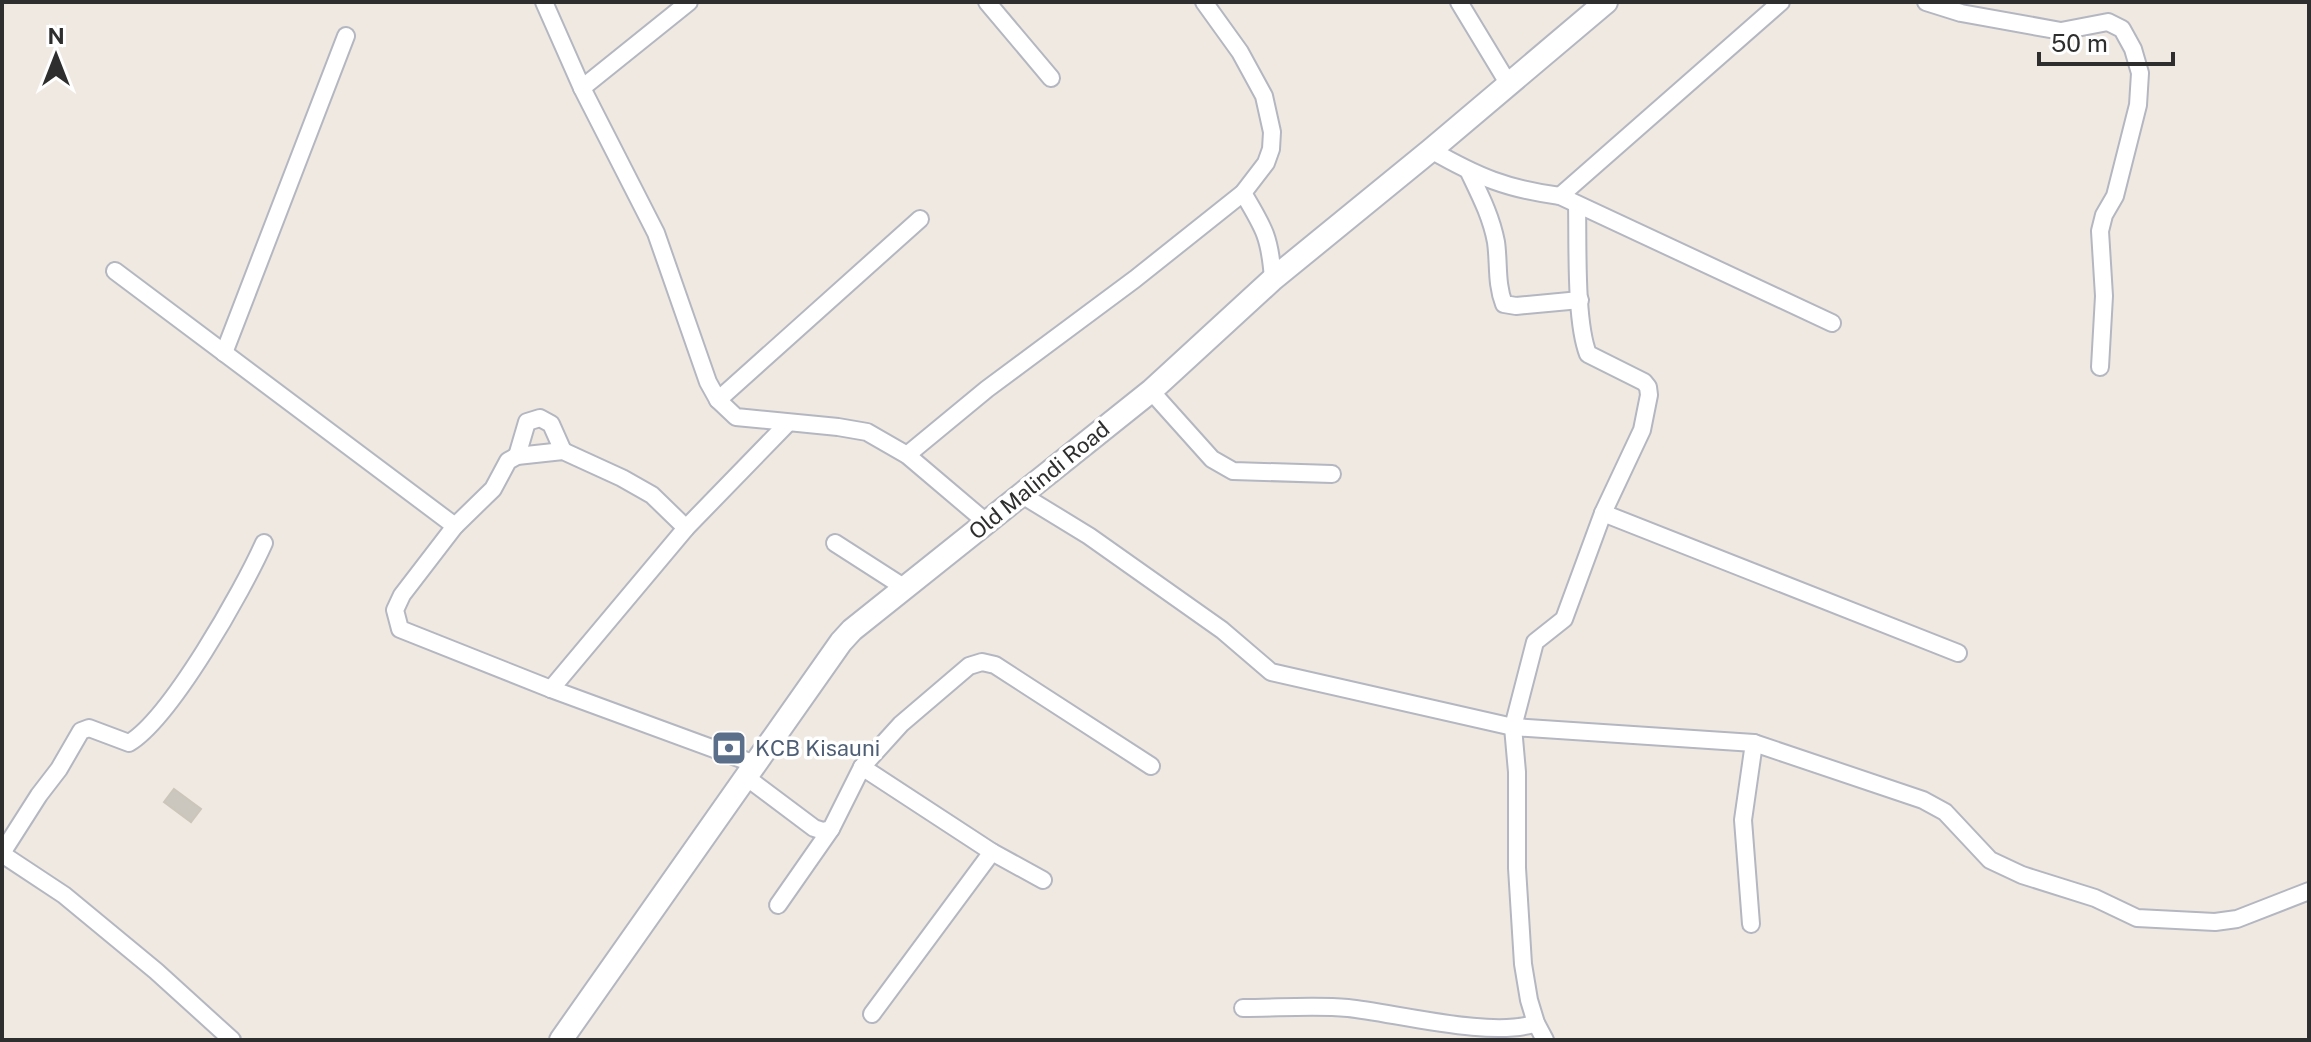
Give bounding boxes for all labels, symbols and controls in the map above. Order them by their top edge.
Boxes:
north arrow [16,16,96,96]
scale bar [2039,16,2173,66]
text: N [47,23,65,49]
text: 50 m [2051,29,2108,57]
street label: Old Malindi Road [964,415,1114,545]
bank icon: KCB Kisauni [710,729,748,767]
place label: KCB Kisauni [755,735,880,761]

